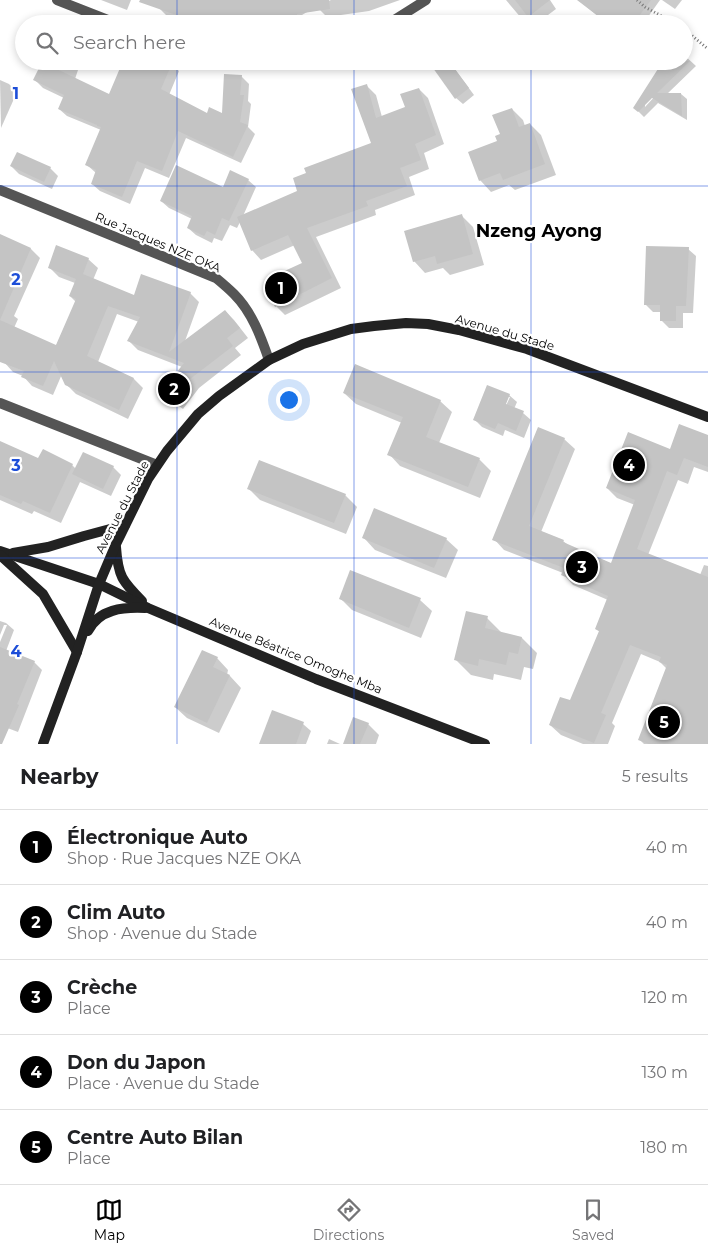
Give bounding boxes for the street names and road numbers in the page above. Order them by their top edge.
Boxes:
street label: Rue Jacques NZE OKA [93,209,223,275]
street label: Avenue du Stade [454,311,556,353]
street label: Avenue du Stade [92,458,152,556]
street label: Avenue Béatrice Omoghe Mba [207,613,385,697]

